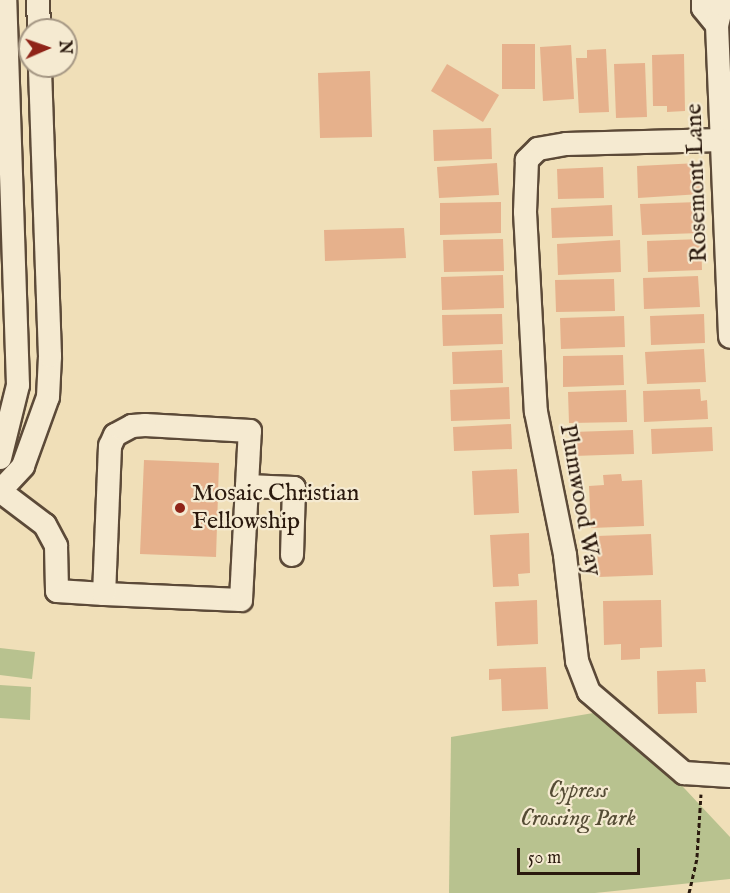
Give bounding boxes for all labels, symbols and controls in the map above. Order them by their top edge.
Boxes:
north arrow [18,18,78,78]
text: N [54,40,74,55]
street label: Rosemont Lane [680,103,714,263]
street label: Plumwood Way [552,422,608,578]
place label: Mosaic Christian Fellowship [192,480,359,536]
marker: Mosaic Christian Fellowship [173,501,187,515]
park label: Cypress Crossing Park [520,777,636,833]
scale bar [520,836,643,874]
text: 50 m [528,847,561,870]

